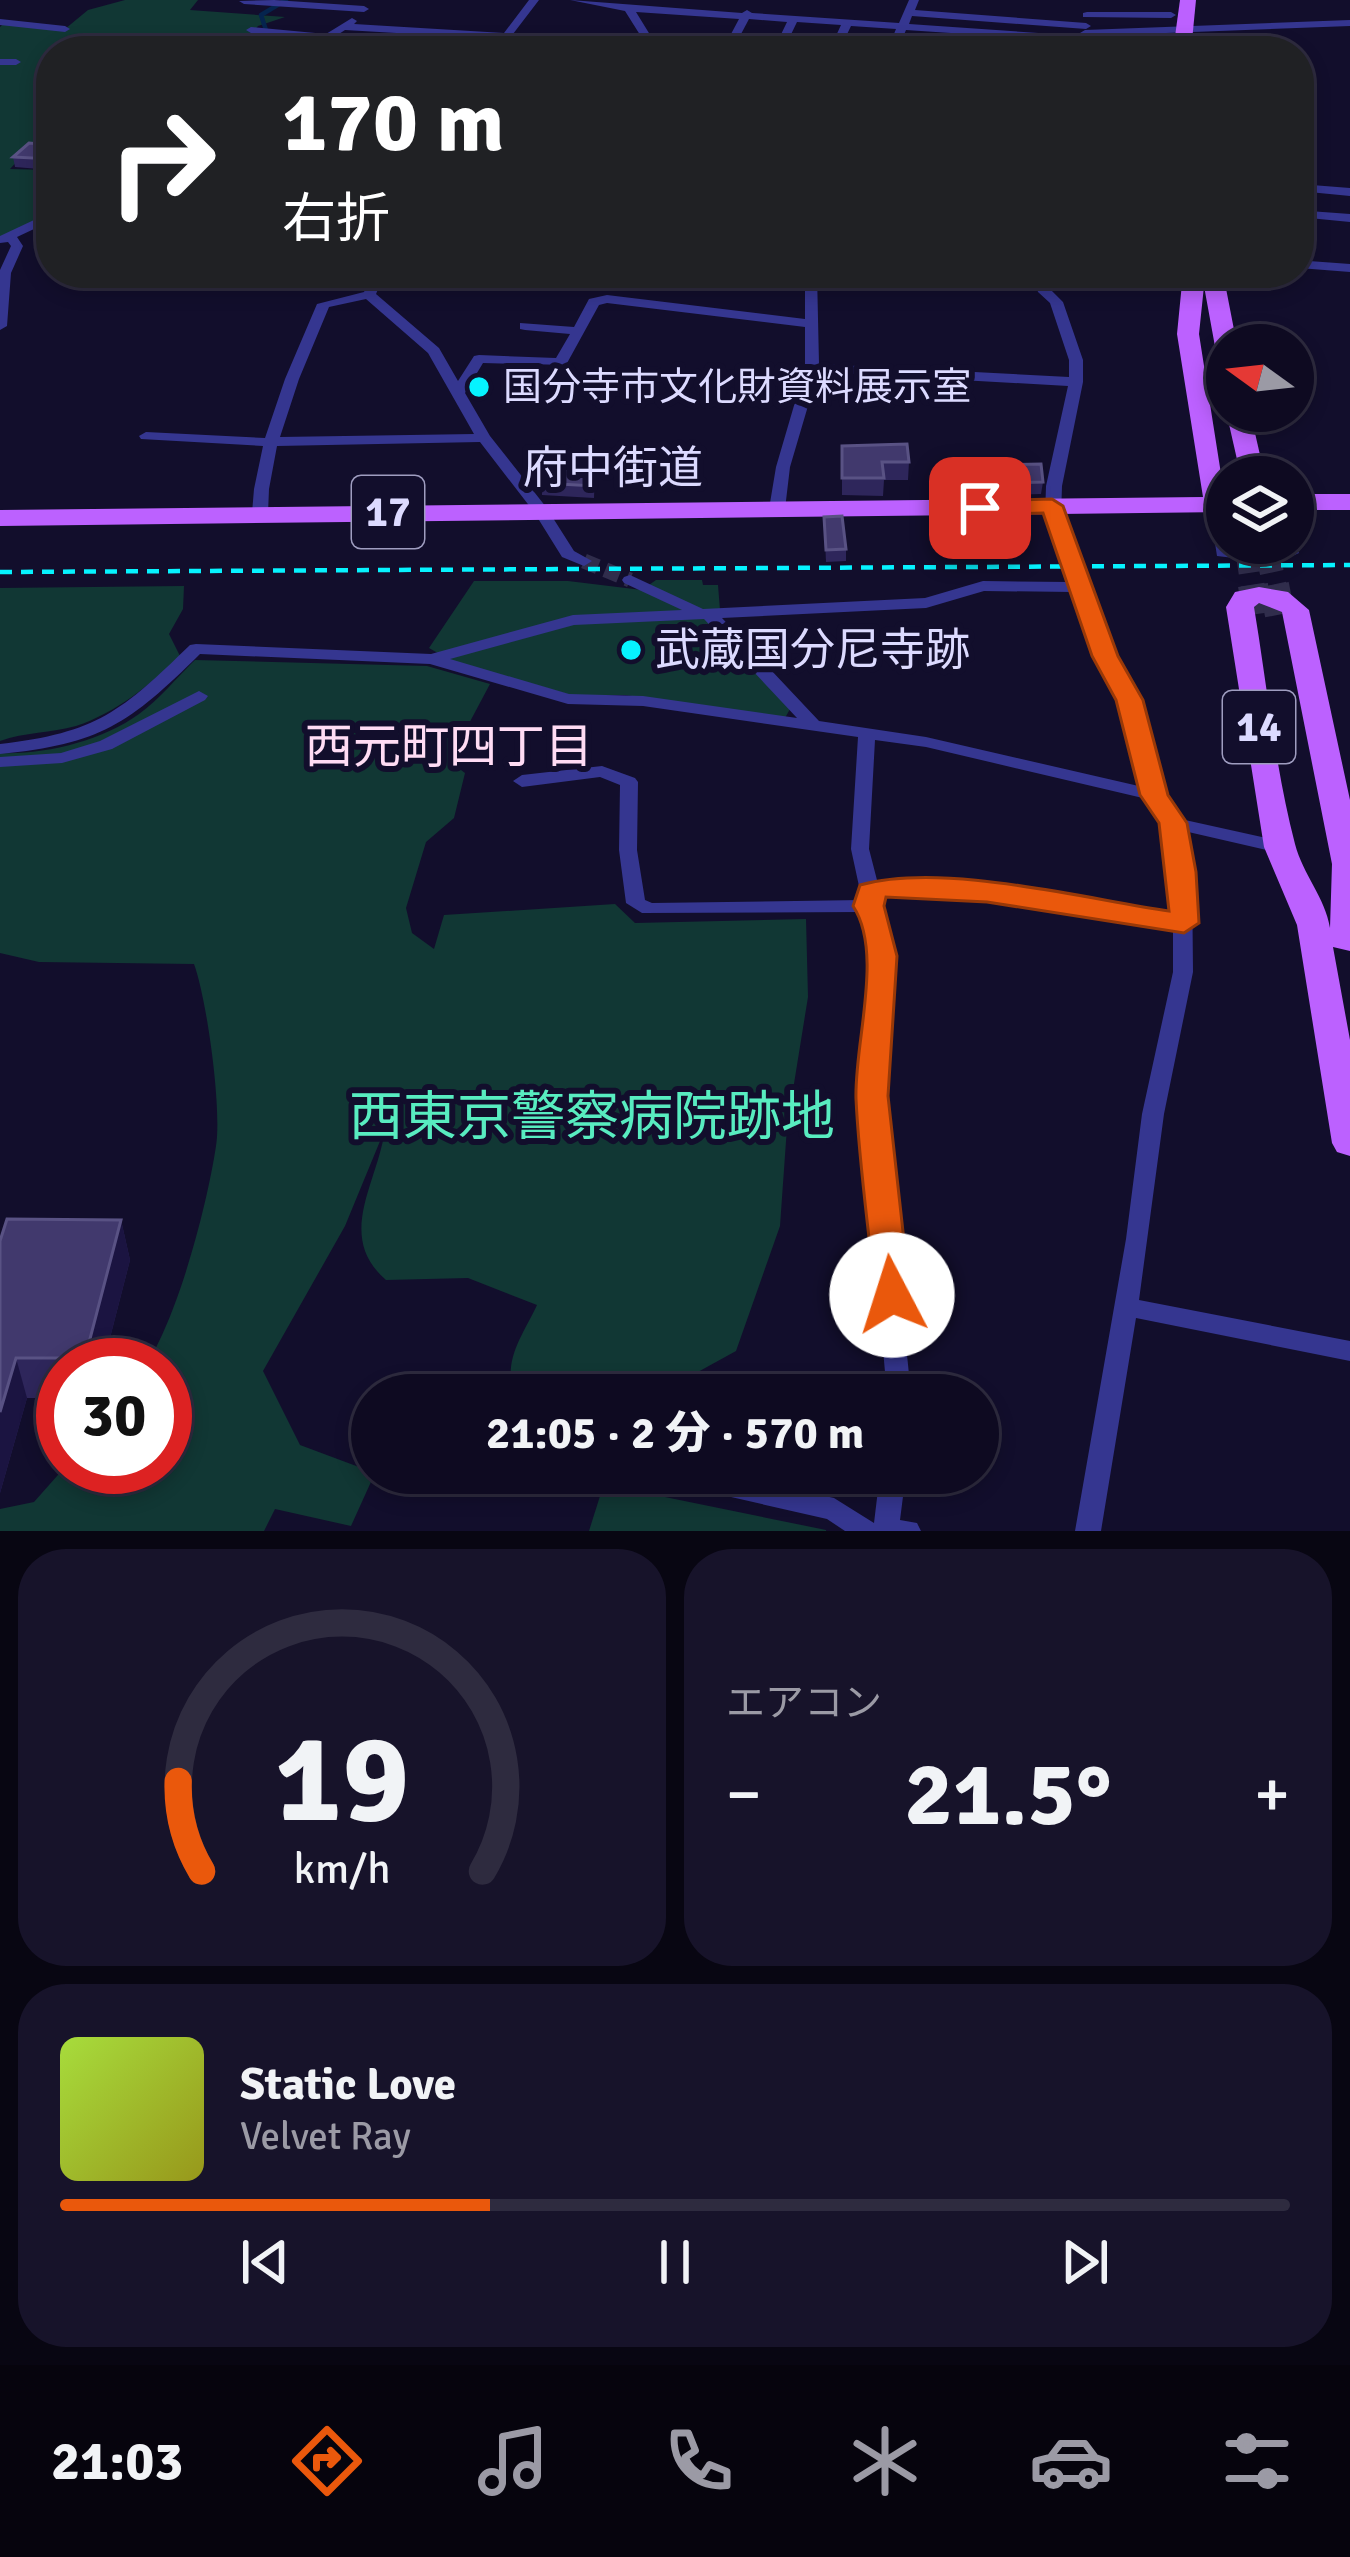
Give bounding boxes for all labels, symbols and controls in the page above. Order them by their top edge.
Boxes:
text: 170 m [282,71,504,175]
icon: right [84,84,240,240]
text: 右折 [282,186,390,253]
north arrow [1206,324,1314,432]
map controls [1206,324,1314,564]
place label: 国分寺市文化財資料展示室 [503,363,971,411]
marker: 国分寺市文化財資料展示室 [466,374,492,400]
street label: 府中街道 [523,441,703,496]
button: layers [1206,456,1314,564]
pin [929,457,1031,559]
icon: arrive [947,475,1013,541]
road number: 17 [352,476,424,548]
place label: 武蔵国分尼寺跡 [655,623,970,678]
marker: 武蔵国分尼寺跡 [618,637,644,663]
road number: 14 [1223,691,1295,763]
district label: 西元町四丁目 [305,718,593,777]
park label: 西東京警察病院跡地 [349,1084,835,1151]
position arrow [829,1232,955,1358]
speed limit sign: 30 [36,1338,192,1494]
text: 21:05 · 2 分 · 570 m [486,1406,864,1461]
text: エアコン [726,1679,882,1727]
text: 19 [275,1703,409,1856]
text: 21.5° [904,1739,1112,1850]
text: − [726,1754,762,1835]
text: + [1254,1754,1290,1835]
text: km/h [293,1842,391,1895]
text: Static Love [240,2057,456,2112]
text: Velvet Ray [240,2112,411,2160]
icon: previous [232,2229,298,2295]
icon: pause [642,2229,708,2295]
icon: next [1052,2229,1118,2295]
icon: directions [285,2419,369,2503]
icon: music [471,2419,555,2503]
icon: phone [657,2419,741,2503]
icon: climate [843,2419,927,2503]
icon: car [1029,2419,1113,2503]
icon: filters [1215,2419,1299,2503]
text: 21:03 [51,2428,184,2495]

